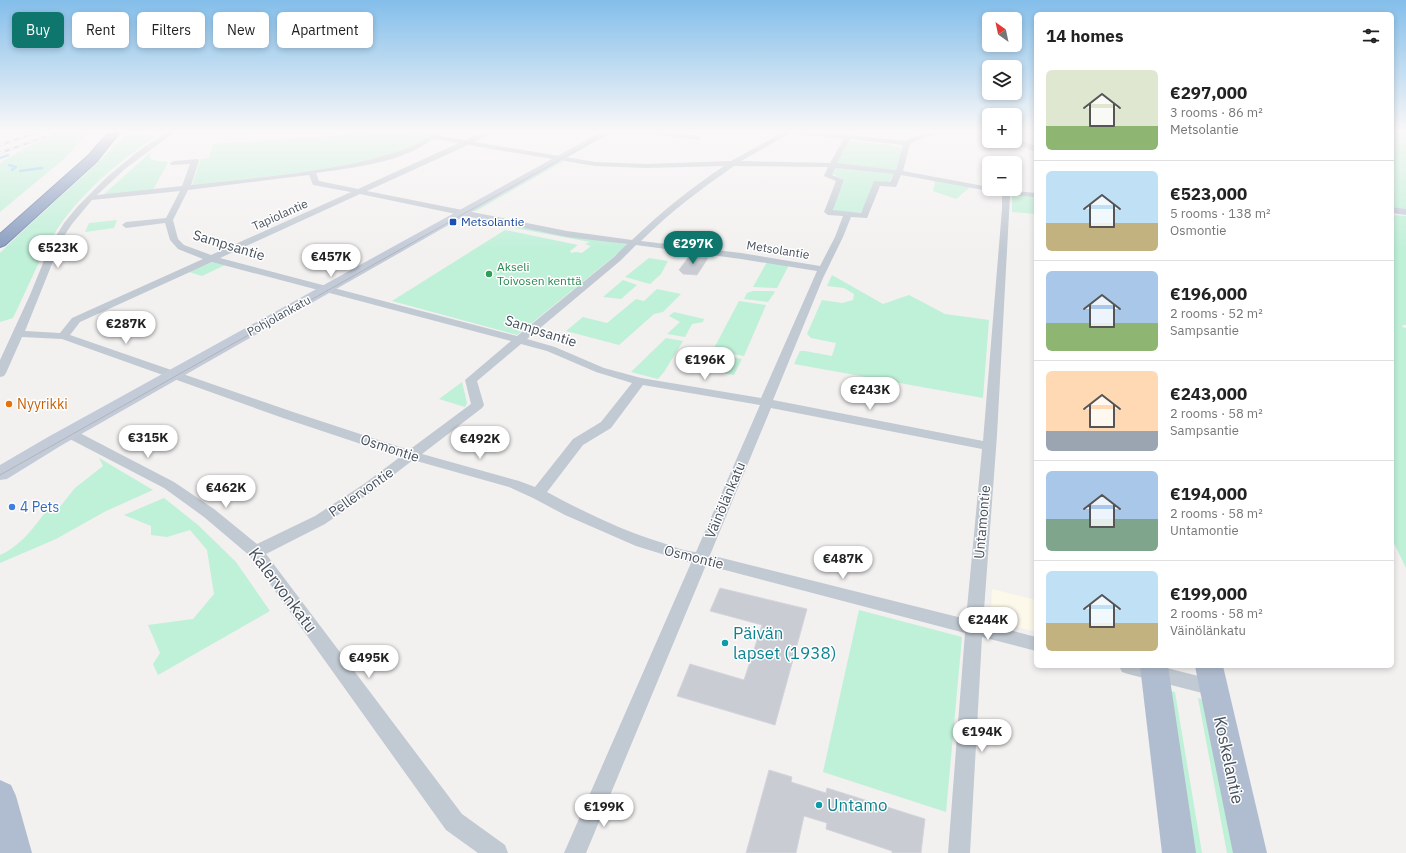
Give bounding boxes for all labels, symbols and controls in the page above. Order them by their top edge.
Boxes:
chip: Buy [12,12,64,48]
chip: Rent [72,12,129,48]
chip: Filters [137,12,205,48]
chip: New [213,12,269,48]
chip: Apartment [277,12,373,48]
north arrow [982,12,1022,52]
map controls [982,12,1022,196]
text: 14 homes [1046,25,1123,47]
icon: filters [1360,25,1382,47]
button: layers [982,60,1022,100]
text: €297,000 [1170,82,1247,104]
icon: home [1078,86,1126,134]
text: 3 rooms · 86 m² [1170,104,1263,121]
button: + [982,108,1022,148]
text: Metsolantie [1170,121,1239,138]
button: − [982,156,1022,196]
text: €523,000 [1170,183,1247,205]
icon: home [1078,187,1126,235]
street label: Tapiolantie [250,195,310,233]
text: 5 rooms · 138 m² [1170,205,1271,222]
place label: Metsolantie [461,214,525,229]
marker: Metsolantie [448,217,458,227]
text: Osmontie [1170,222,1227,239]
street label: Sampsantie [191,226,267,265]
pin: €297K [665,231,721,265]
pin: €523K [30,235,86,269]
text: €297K [673,235,713,252]
street label: Metsolantie [746,237,811,262]
text: €523K [38,239,78,256]
pin: €457K [303,244,359,278]
text: €457K [311,248,351,265]
place label: Akseli Toivosen kenttä [497,259,582,288]
marker: Akseli Toivosen kenttä [484,269,494,279]
text: €196,000 [1170,283,1247,305]
icon: home [1078,287,1126,335]
street label: Pohjolankatu [244,292,313,339]
text: 2 rooms · 52 m² [1170,305,1263,322]
pin: €287K [98,311,154,345]
street label: Sampsantie [503,311,579,351]
text: €287K [106,315,146,332]
text: Sampsantie [1170,322,1239,339]
pin: €196K [677,347,733,381]
text: €196K [685,351,725,368]
pin: €243K [842,377,898,411]
text: €243K [850,381,890,398]
text: €243,000 [1170,383,1247,405]
icon: home [1078,387,1126,435]
place label: Nyyrikki [17,395,68,413]
marker: Nyyrikki [4,399,14,409]
text: 2 rooms · 58 m² [1170,405,1263,422]
text: Sampsantie [1170,422,1239,439]
pin: €315K [120,425,176,459]
pin: €492K [452,426,508,460]
text: €315K [128,429,168,446]
street label: Osmontie [358,430,422,466]
text: €492K [460,430,500,447]
street label: Väinölänkatu [701,459,749,541]
street label: Pellervontie [325,463,397,521]
pin: €462K [198,475,254,509]
text: €462K [206,479,246,496]
text: €194,000 [1170,483,1247,505]
street label: Untamontie [970,484,994,560]
icon: home [1078,487,1126,535]
place label: 4 Pets [20,498,60,516]
marker: 4 Pets [7,502,17,512]
text: 2 rooms · 58 m² [1170,505,1263,522]
text: Untamontie [1170,522,1239,539]
street label: Osmontie [662,541,726,573]
street label: Kalervonkatu [244,543,322,637]
pin: €487K [815,546,871,580]
text: €487K [823,550,863,567]
text: €199,000 [1170,583,1247,605]
icon: home [1078,587,1126,635]
text: 2 rooms · 58 m² [1170,605,1263,622]
pin: €244K [960,607,1016,641]
text: €244K [968,611,1008,628]
place label: Päivän lapset (1938) [733,622,836,664]
text: Väinölänkatu [1170,622,1246,639]
marker: Päivän lapset (1938) [720,638,730,648]
pin: €495K [341,645,397,679]
text: €495K [349,649,389,666]
street label: Koskelantie [1209,714,1249,806]
pin: €194K [954,719,1010,753]
text: €194K [962,723,1002,740]
pin: €199K [576,794,632,828]
place label: Untamo [827,794,888,816]
text: €199K [584,798,624,815]
marker: Untamo [814,800,824,810]

